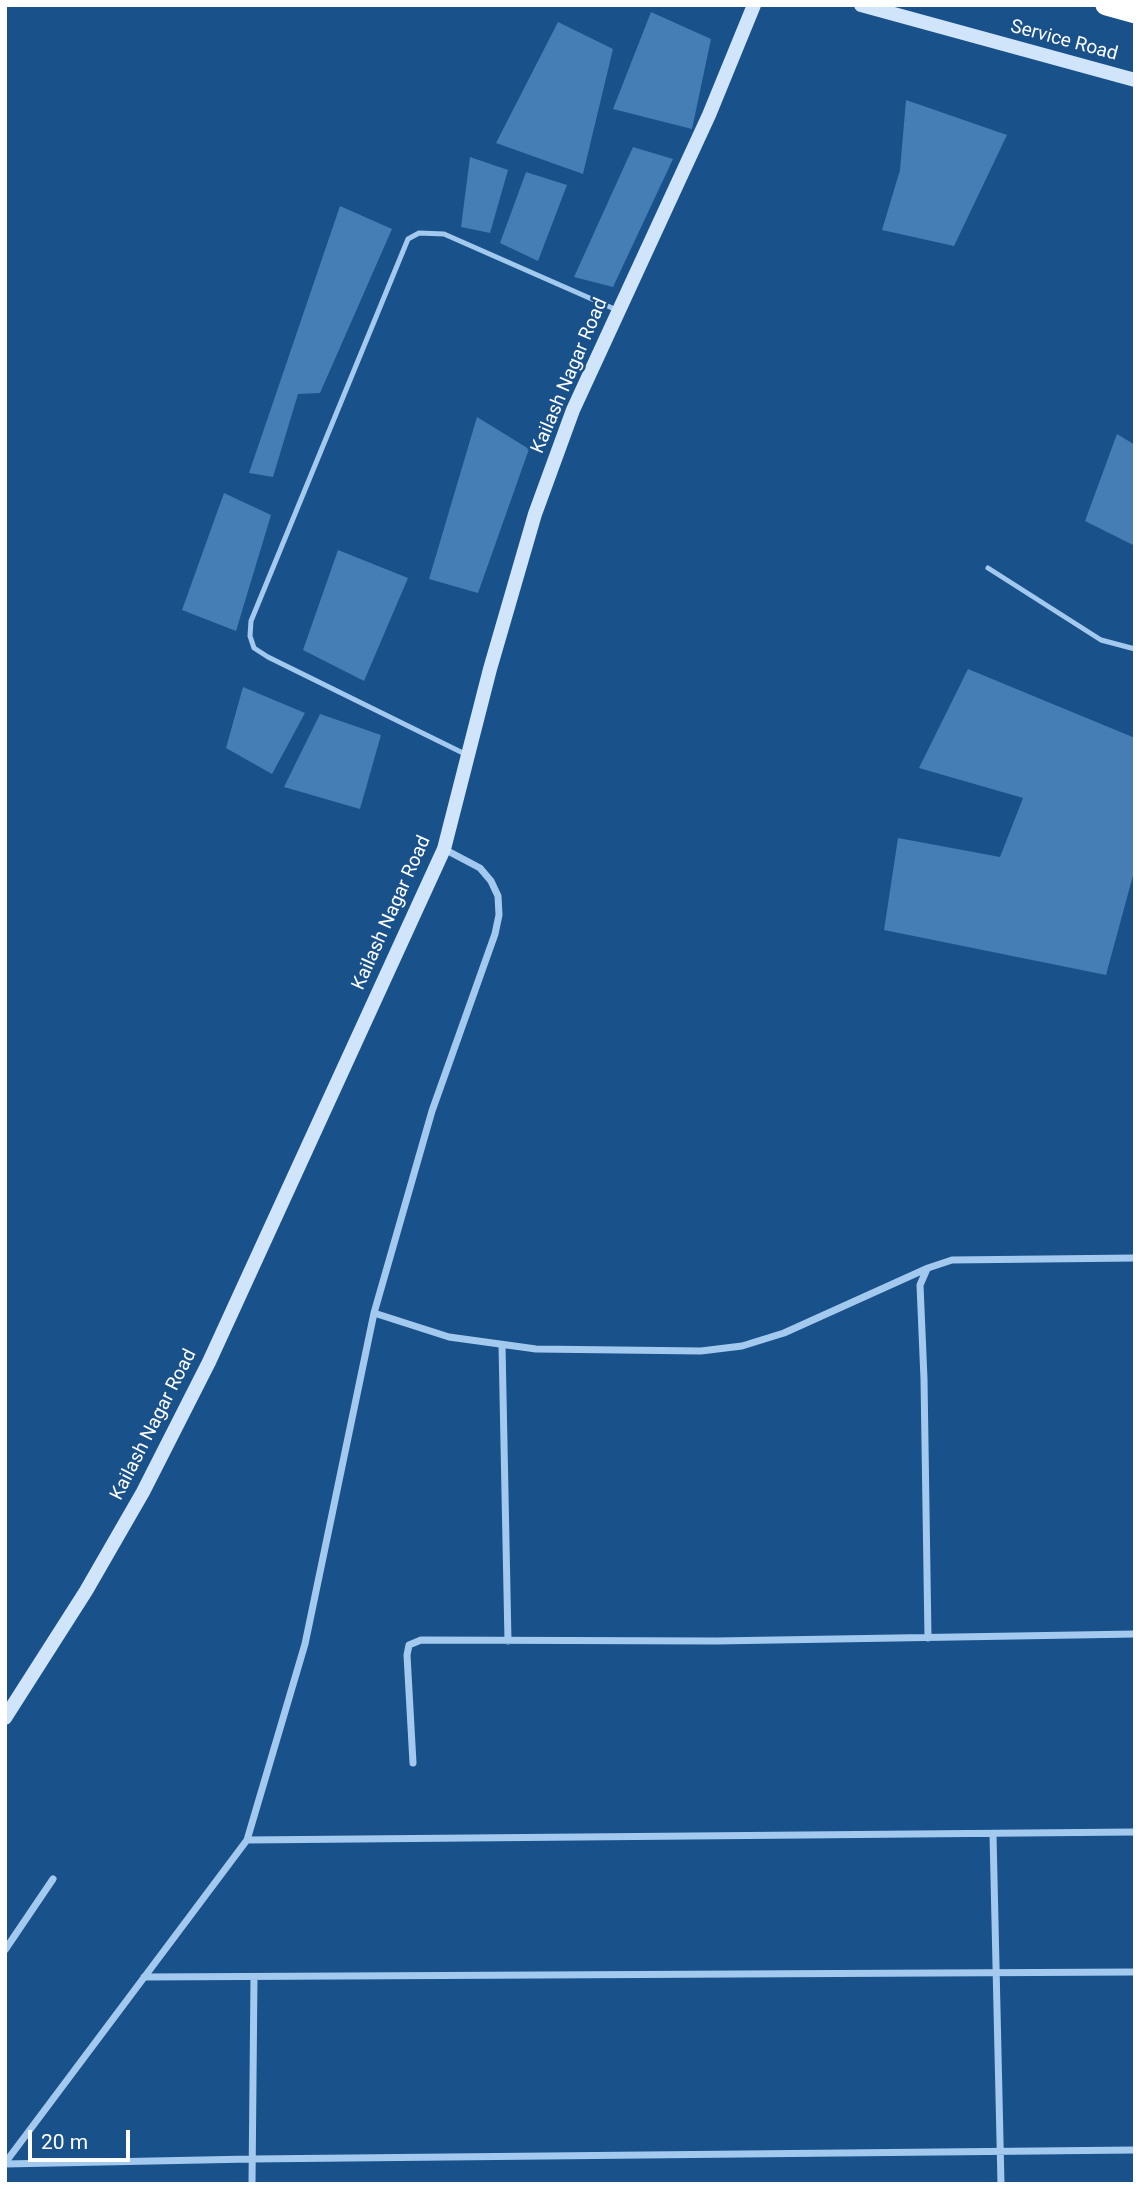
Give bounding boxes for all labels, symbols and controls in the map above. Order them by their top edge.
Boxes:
street label: Service Road [1008,16,1120,66]
street label: Kailash Nagar Road [527,295,613,457]
street label: Kailash Nagar Road [348,832,436,994]
street label: Kailash Nagar Road [106,1346,202,1504]
scale bar [32,2116,133,2160]
text: 20 m [41,2130,88,2154]

